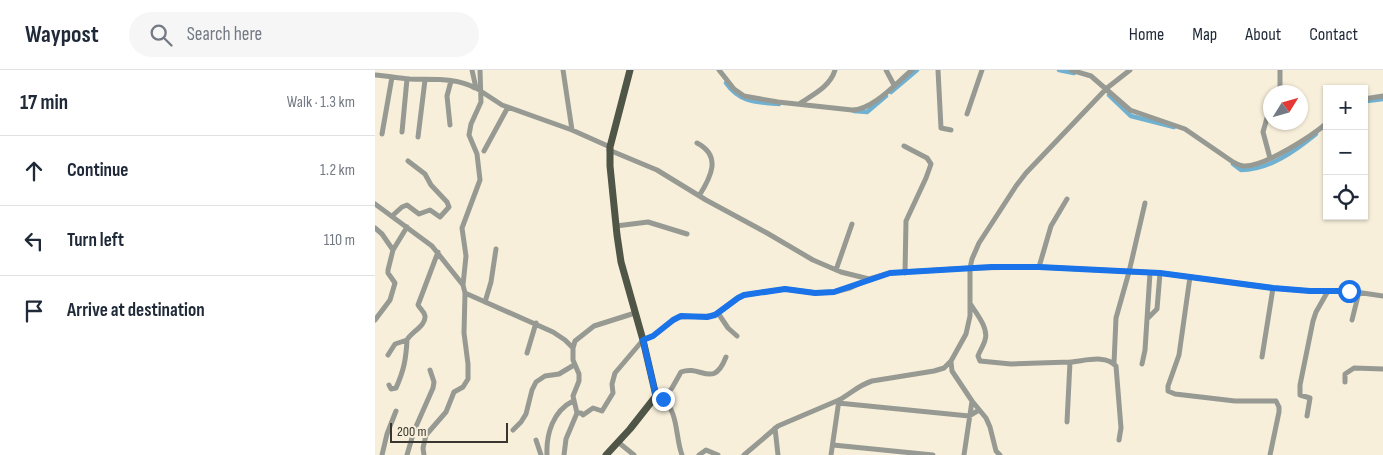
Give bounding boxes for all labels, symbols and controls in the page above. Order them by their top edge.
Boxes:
search box [129,12,479,57]
text: Waypost [25,20,99,49]
icon: search [147,21,175,49]
text: Search here [187,23,262,46]
text: Home [1129,24,1164,45]
text: Map [1192,24,1217,45]
text: About [1245,24,1281,45]
text: Contact [1309,24,1358,45]
north arrow [1263,85,1308,130]
map controls [1323,85,1368,220]
button: + [1323,85,1368,130]
text: 17 min [20,90,68,115]
text: Walk · 1.3 km [287,93,355,112]
button: − [1323,130,1368,175]
icon: ahead [20,157,48,185]
text: Continue [67,159,128,182]
text: 1.2 km [320,161,355,180]
button: locate [1323,175,1368,220]
icon: left [20,227,48,255]
text: Turn left [67,229,124,252]
text: 110 m [324,231,355,250]
route start [1338,280,1361,303]
icon: arrive [20,297,48,325]
text: Arrive at destination [67,299,205,322]
route end [652,388,675,411]
scale bar [390,420,507,443]
text: 200 m [397,423,426,440]

